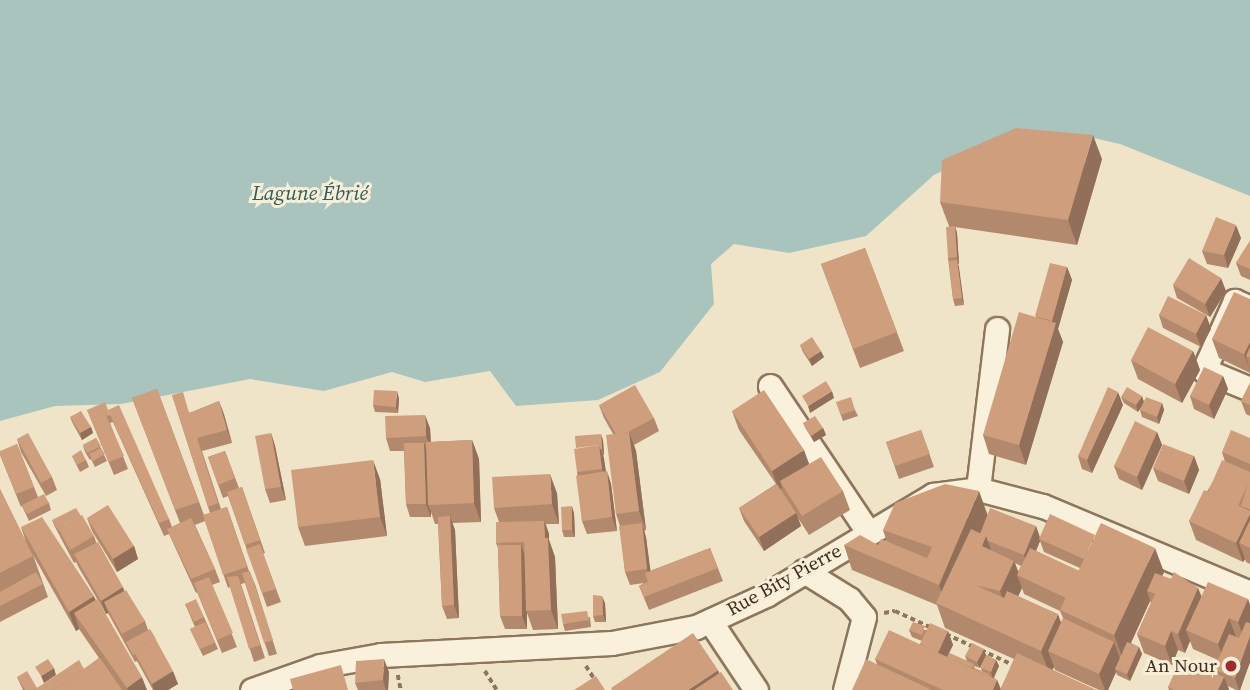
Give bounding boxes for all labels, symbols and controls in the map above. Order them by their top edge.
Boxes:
water label: Lagune Ébrié [252,180,368,206]
street label: Rue Bity Pierre [723,539,845,621]
place label: An Nour [1145,655,1217,677]
marker: An Nour [1223,658,1239,674]

